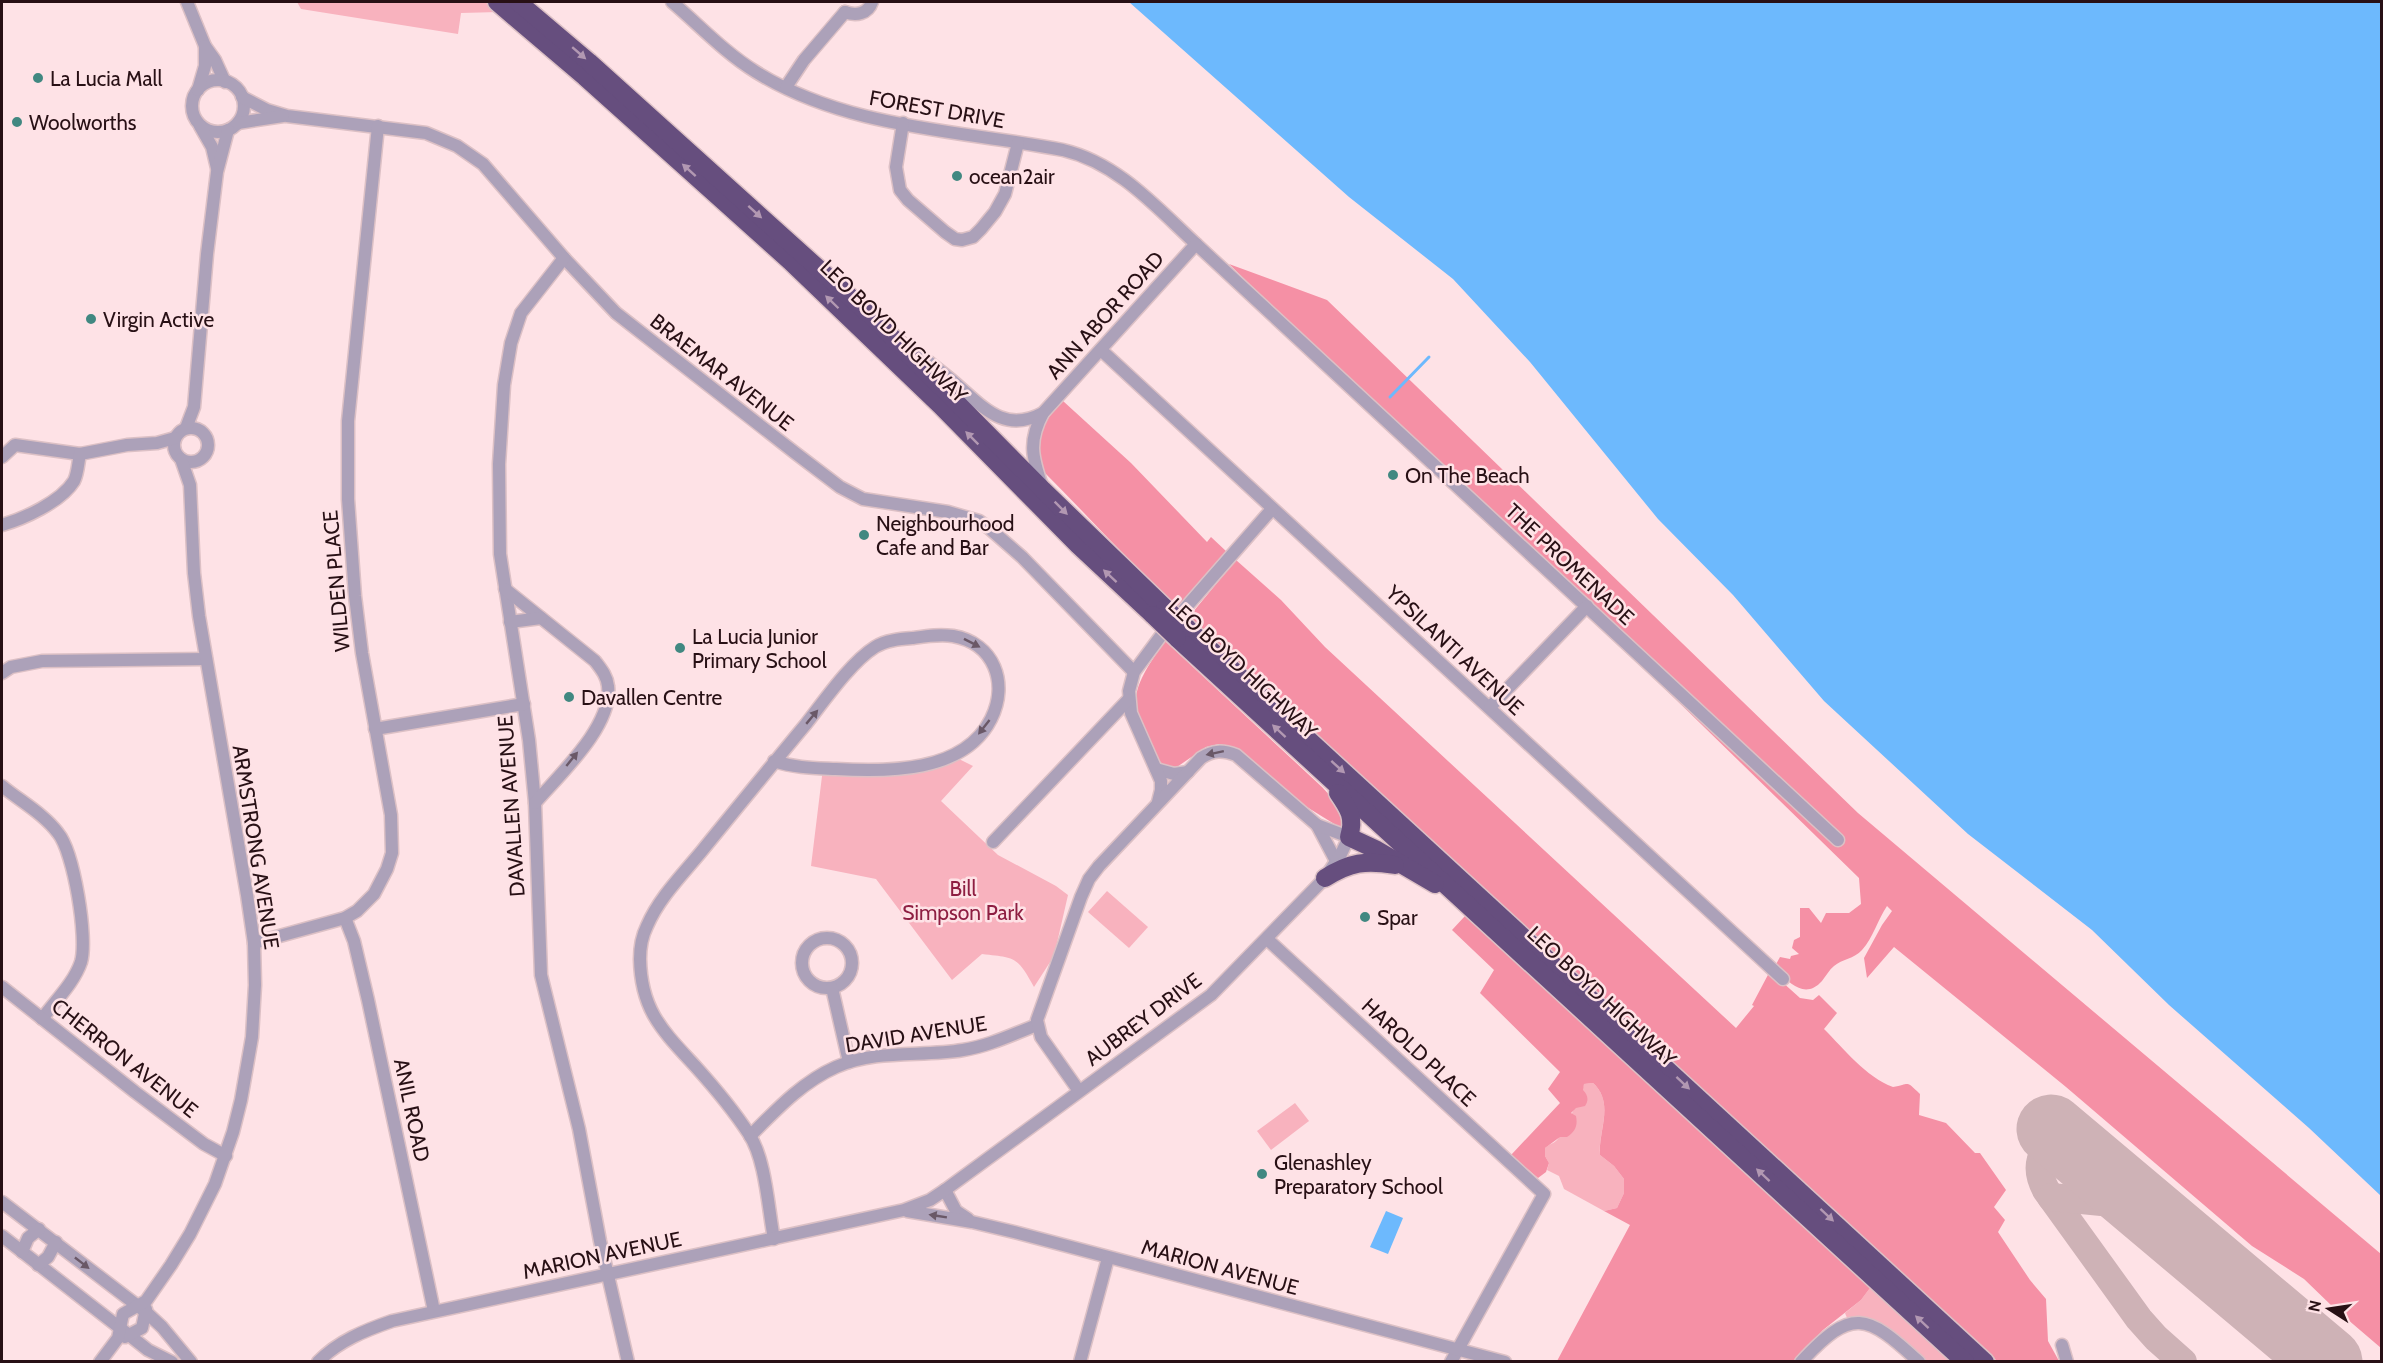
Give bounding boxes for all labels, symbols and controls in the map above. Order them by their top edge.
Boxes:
one-way arrow [571,46,586,59]
place label: La Lucia Mall [50,66,162,91]
marker: La Lucia Mall [31,71,45,85]
street label: FOREST DRIVE [867,85,1007,133]
place label: Woolworths [29,110,137,135]
marker: Woolworths [10,115,24,129]
one-way arrow [681,163,696,177]
place label: ocean2air [969,164,1055,189]
marker: ocean2air [950,169,964,183]
one-way arrow [747,205,762,218]
street label: ANN ABOR ROAD [1041,246,1169,384]
street label: LEO BOYD HIGHWAY [815,254,973,408]
one-way arrow [825,295,840,309]
place label: Virgin Active [103,307,214,332]
street label: BRAEMAR AVENUE [645,308,799,436]
marker: Virgin Active [84,312,98,326]
one-way arrow [965,431,979,446]
place label: On The Beach [1405,463,1530,488]
marker: On The Beach [1386,468,1400,482]
street label: THE PROMENADE [1501,498,1639,630]
one-way arrow [1053,501,1068,515]
street label: WILDEN PLACE [317,509,355,653]
place label: Neighbourhood Cafe and Bar [876,511,1015,560]
marker: Neighbourhood Cafe and Bar [857,528,871,542]
one-way arrow [1104,569,1118,583]
street label: YPSILANTI AVENUE [1380,579,1529,720]
street label: LEO BOYD HIGHWAY [1163,593,1323,744]
place label: La Lucia Junior Primary School [692,624,827,673]
one-way arrow [964,639,981,648]
marker: La Lucia Junior Primary School [673,641,687,655]
place label: Davallen Centre [581,685,723,710]
marker: Davallen Centre [562,690,576,704]
one-way arrow [805,709,818,724]
street label: DAVALLEN AVENUE [492,714,530,898]
one-way arrow [978,719,991,735]
one-way arrow [1272,724,1287,738]
street label: ARMSTRONG AVENUE [227,743,285,951]
one-way arrow [1205,749,1224,758]
one-way arrow [566,751,579,767]
one-way arrow [1331,760,1346,774]
park label: Bill Simpson Park [902,876,1024,925]
place label: Spar [1377,905,1418,930]
marker: Spar [1358,910,1372,924]
street label: LEO BOYD HIGHWAY [1522,921,1682,1072]
street label: AUBREY DRIVE [1080,967,1206,1071]
street label: CHERRON AVENUE [47,993,203,1123]
street label: HAROLD PLACE [1357,993,1481,1111]
street label: DAVID AVENUE [843,1010,989,1058]
street label: ANIL ROAD [389,1056,435,1164]
one-way arrow [1676,1076,1691,1090]
place label: Glenashley Preparatory School [1274,1150,1443,1199]
marker: Glenashley Preparatory School [1255,1167,1269,1181]
one-way arrow [1756,1168,1771,1182]
one-way arrow [1819,1208,1834,1221]
one-way arrow [928,1211,947,1220]
street label: MARION AVENUE [520,1226,684,1284]
street label: MARION AVENUE [1139,1234,1301,1300]
one-way arrow [74,1256,89,1268]
north arrow [2299,1279,2359,1339]
text: N [2304,1298,2325,1313]
one-way arrow [1915,1316,1930,1329]

